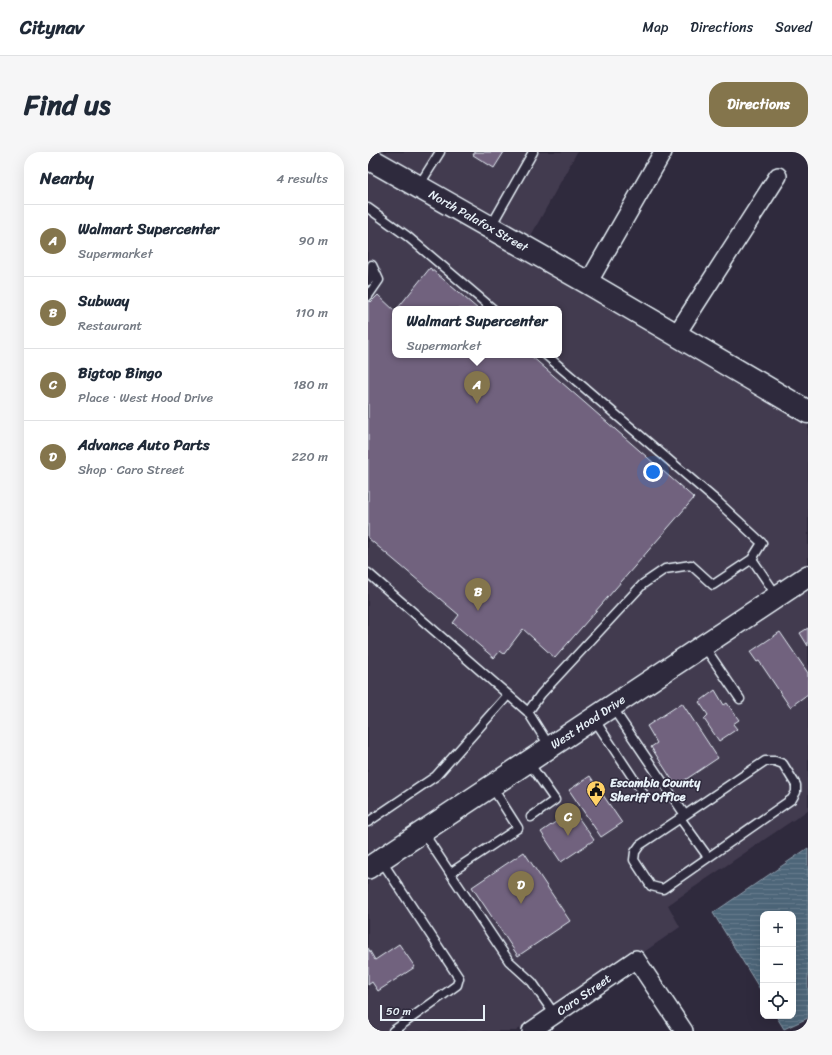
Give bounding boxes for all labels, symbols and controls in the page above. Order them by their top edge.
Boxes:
text: Citynav [20,11,84,44]
text: Map [642,15,668,40]
text: Directions [690,15,753,40]
text: Saved [775,15,812,40]
text: Find us [24,80,111,129]
button: Directions [709,82,808,127]
text: Nearby [40,163,94,193]
text: 4 results [276,167,328,190]
street label: North Palafox Street [424,184,533,258]
text: Walmart Supercenter [78,216,219,242]
text: A [49,229,57,252]
text: 90 m [298,229,328,252]
text: Supermarket [78,242,153,265]
text: Subway [78,288,129,314]
text: B [49,301,57,324]
text: 110 m [295,301,328,324]
popup [392,306,562,358]
text: Walmart Supercenter [407,308,547,334]
text: Restaurant [78,314,142,337]
text: Supermarket [407,334,481,357]
text: Bigtop Bingo [78,360,162,386]
pin: A [464,371,490,404]
text: C [49,373,57,396]
text: 180 m [293,373,328,396]
text: Place · West Hood Drive [78,386,213,409]
text: Advance Auto Parts [78,432,210,458]
text: D [49,445,57,468]
text: 220 m [291,445,328,468]
text: Shop · Caro Street [78,458,184,481]
your location [643,462,663,482]
pin: B [465,578,491,611]
street label: West Hood Drive [546,689,630,755]
place label: Escambia County Sheriff Office [609,772,701,808]
public building icon: Escambia County Sheriff Office [585,779,607,807]
pin: C [555,803,581,836]
pin: D [508,871,534,904]
map controls [760,911,796,1019]
button: + [760,911,796,947]
button: − [760,947,796,983]
street label: Caro Street [552,968,616,1022]
button: locate [760,983,796,1019]
text: 50 m [386,1002,411,1021]
scale bar [380,1003,485,1022]

